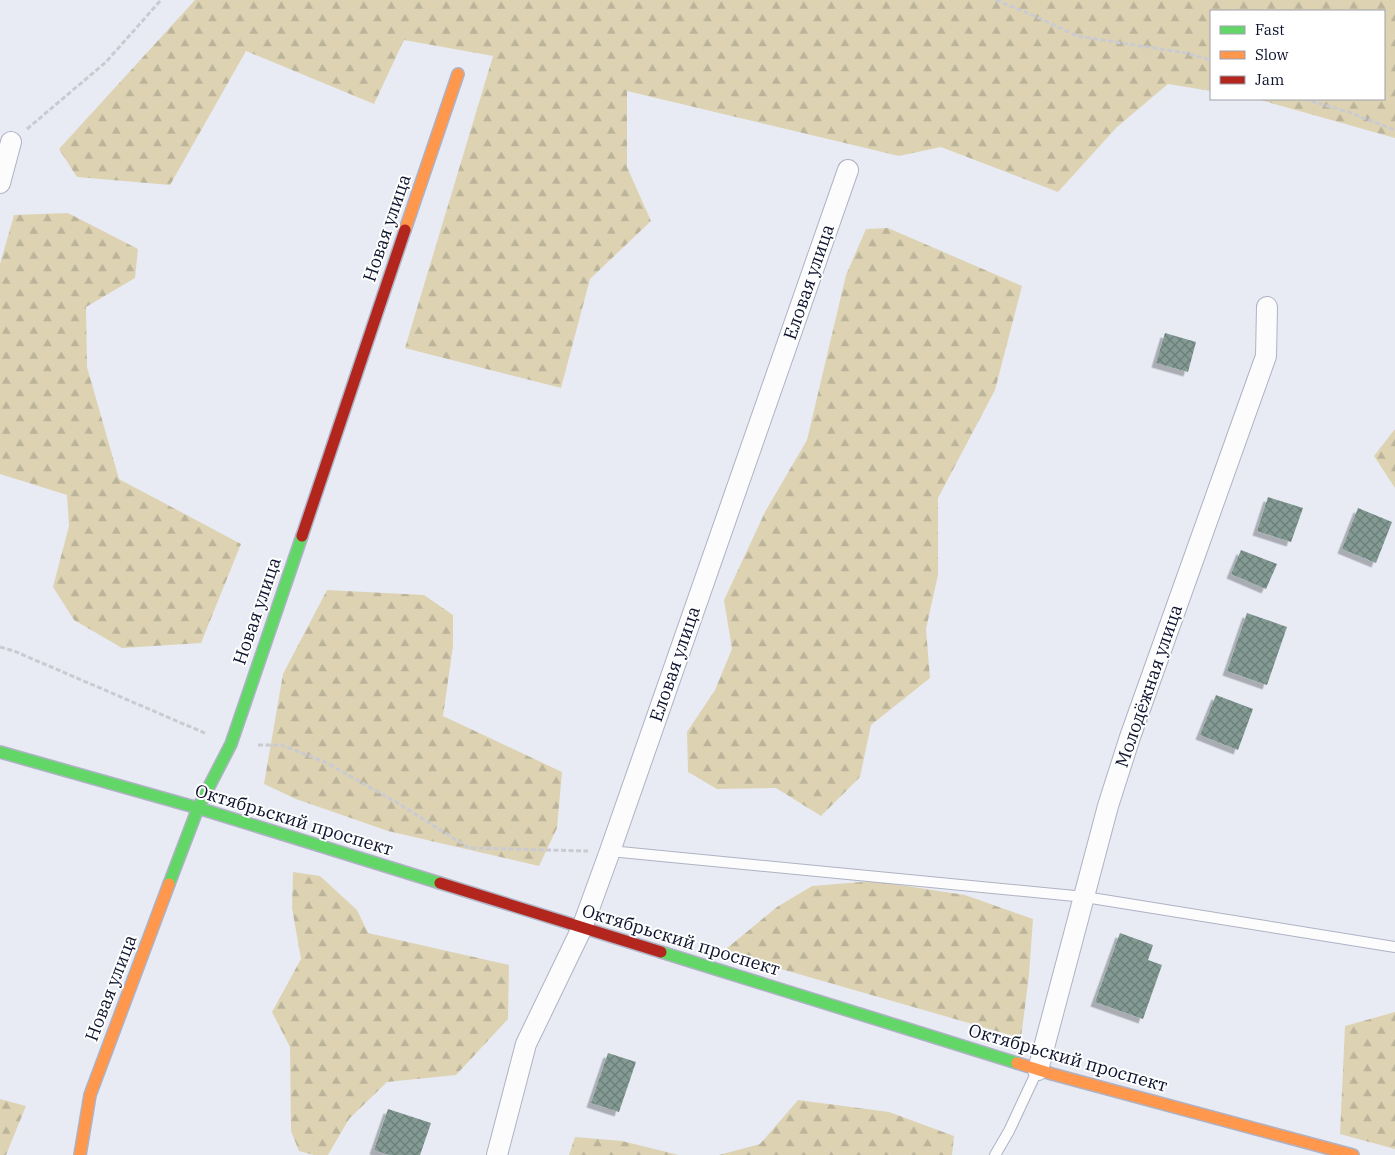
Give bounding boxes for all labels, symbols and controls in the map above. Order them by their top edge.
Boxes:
legend [1210,10,1385,100]
text: Fast [1255,20,1285,39]
text: Slow [1255,45,1289,64]
text: Jam [1255,70,1284,89]
street label: Новая улица [357,171,416,285]
street label: Еловая улица [778,221,839,343]
street label: Новая улица [227,554,286,668]
street label: Молодёжная улица [1110,601,1187,770]
street label: Еловая улица [644,603,705,725]
street label: Октябрьский проспект [192,778,396,861]
street label: Октябрьский проспект [579,898,783,981]
street label: Новая улица [80,931,141,1044]
street label: Октябрьский проспект [966,1018,1170,1097]

